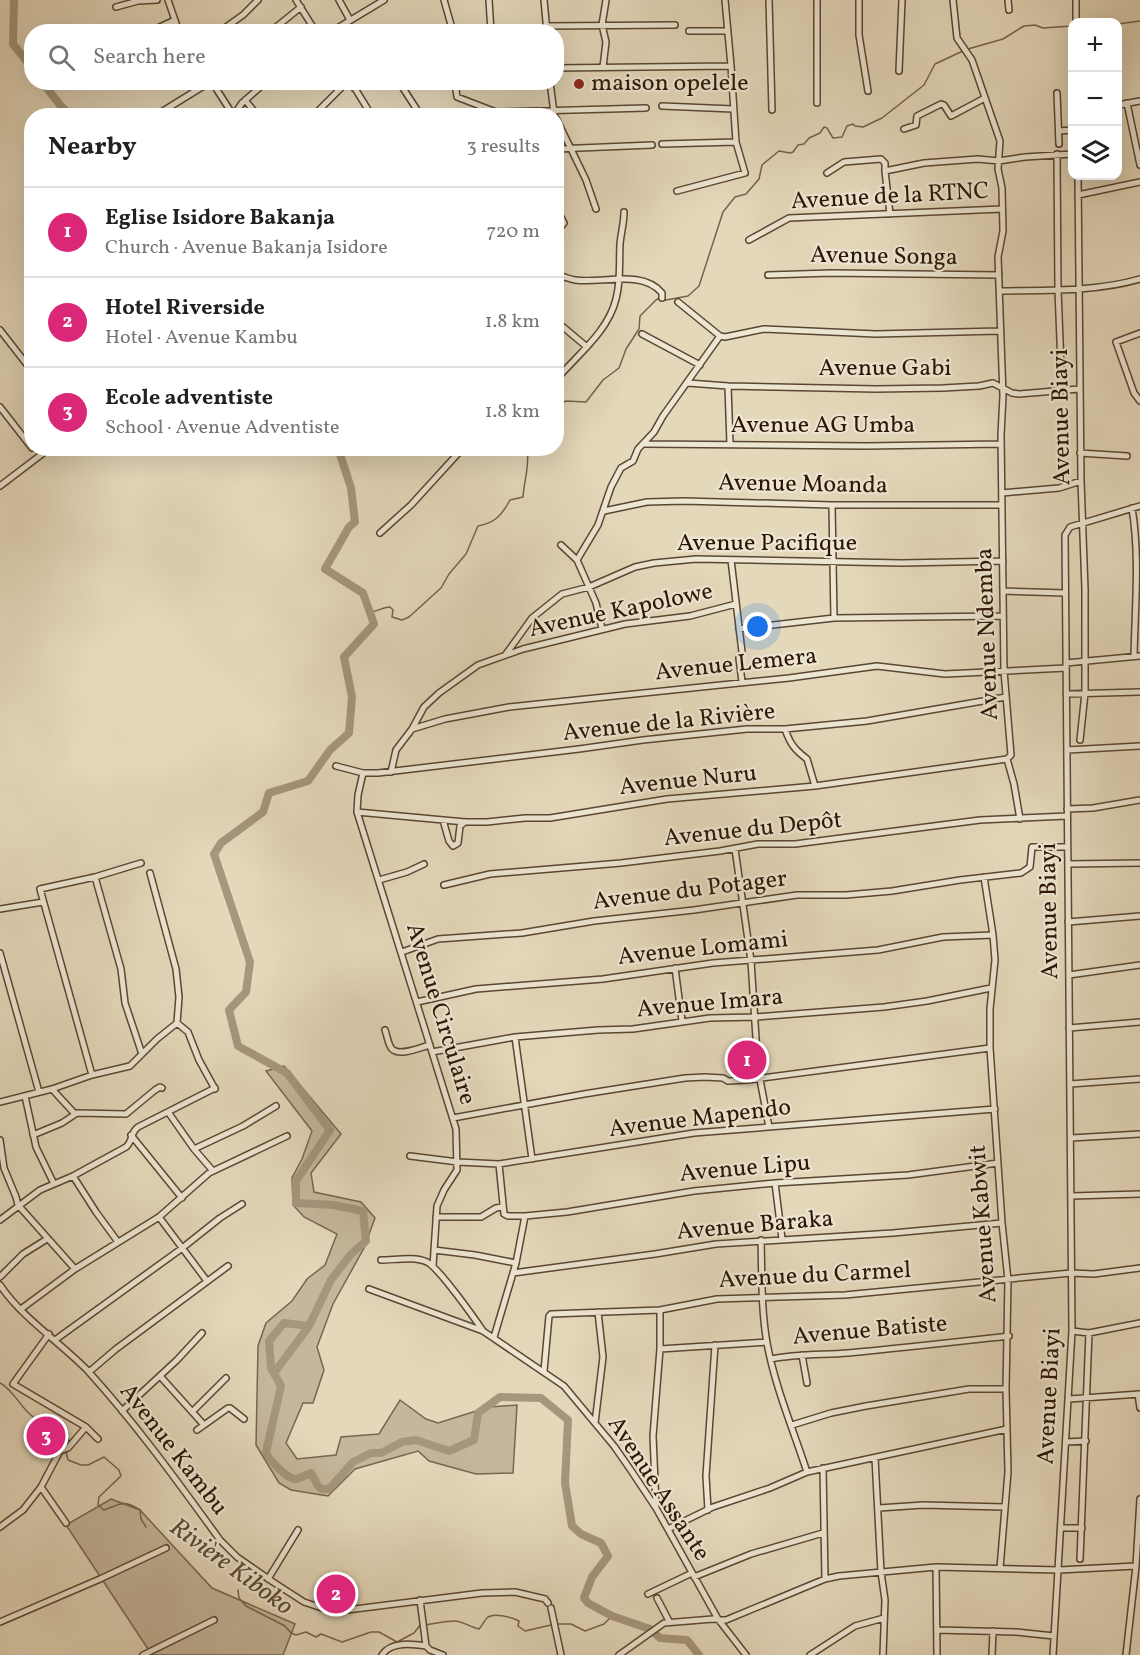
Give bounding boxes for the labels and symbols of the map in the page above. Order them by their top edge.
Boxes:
place label: maison opelele [591,67,749,101]
marker: maison opelele [572,77,586,91]
street label: Avenue de la RTNC [790,175,990,219]
street label: Avenue Songa [810,239,958,275]
street label: Avenue Biayi [1044,348,1080,486]
street label: Avenue Gabi [818,352,952,386]
street label: Avenue AG Umba [731,409,915,443]
street label: Avenue Moanda [718,467,888,503]
street label: Avenue Pacifique [677,527,857,561]
street label: Avenue Ndemba [968,547,1008,721]
street label: Avenue Kapolowe [526,575,716,647]
your location [743,612,772,641]
street label: Avenue Lemera [653,640,819,690]
street label: Avenue de la Rivière [561,695,777,751]
street label: Avenue Nuru [617,757,759,805]
street label: Avenue du Depôt [662,804,844,856]
street label: Avenue Biayi [1032,842,1068,980]
street label: Avenue du Potager [591,862,789,920]
street label: Avenue Circulaire [396,919,484,1109]
street label: Avenue Lomami [616,923,790,975]
street label: Avenue Imara [635,981,785,1027]
pin: 1 [728,1038,766,1082]
street label: Avenue Mapendo [607,1091,793,1147]
street label: Avenue Kabwit [962,1144,1006,1304]
street label: Avenue Lipu [678,1146,812,1192]
street label: Avenue Baraka [675,1202,835,1250]
street label: Avenue du Carmel [718,1254,912,1298]
street label: Avenue Batiste [791,1307,949,1355]
street label: Avenue Biayi [1029,1327,1071,1465]
street label: Avenue Kambu [111,1377,235,1523]
street label: Avenue Assante [598,1410,718,1568]
pin: 3 [26,1414,66,1458]
water label: Rivière Kiboko [162,1510,300,1624]
pin: 2 [316,1572,356,1616]

